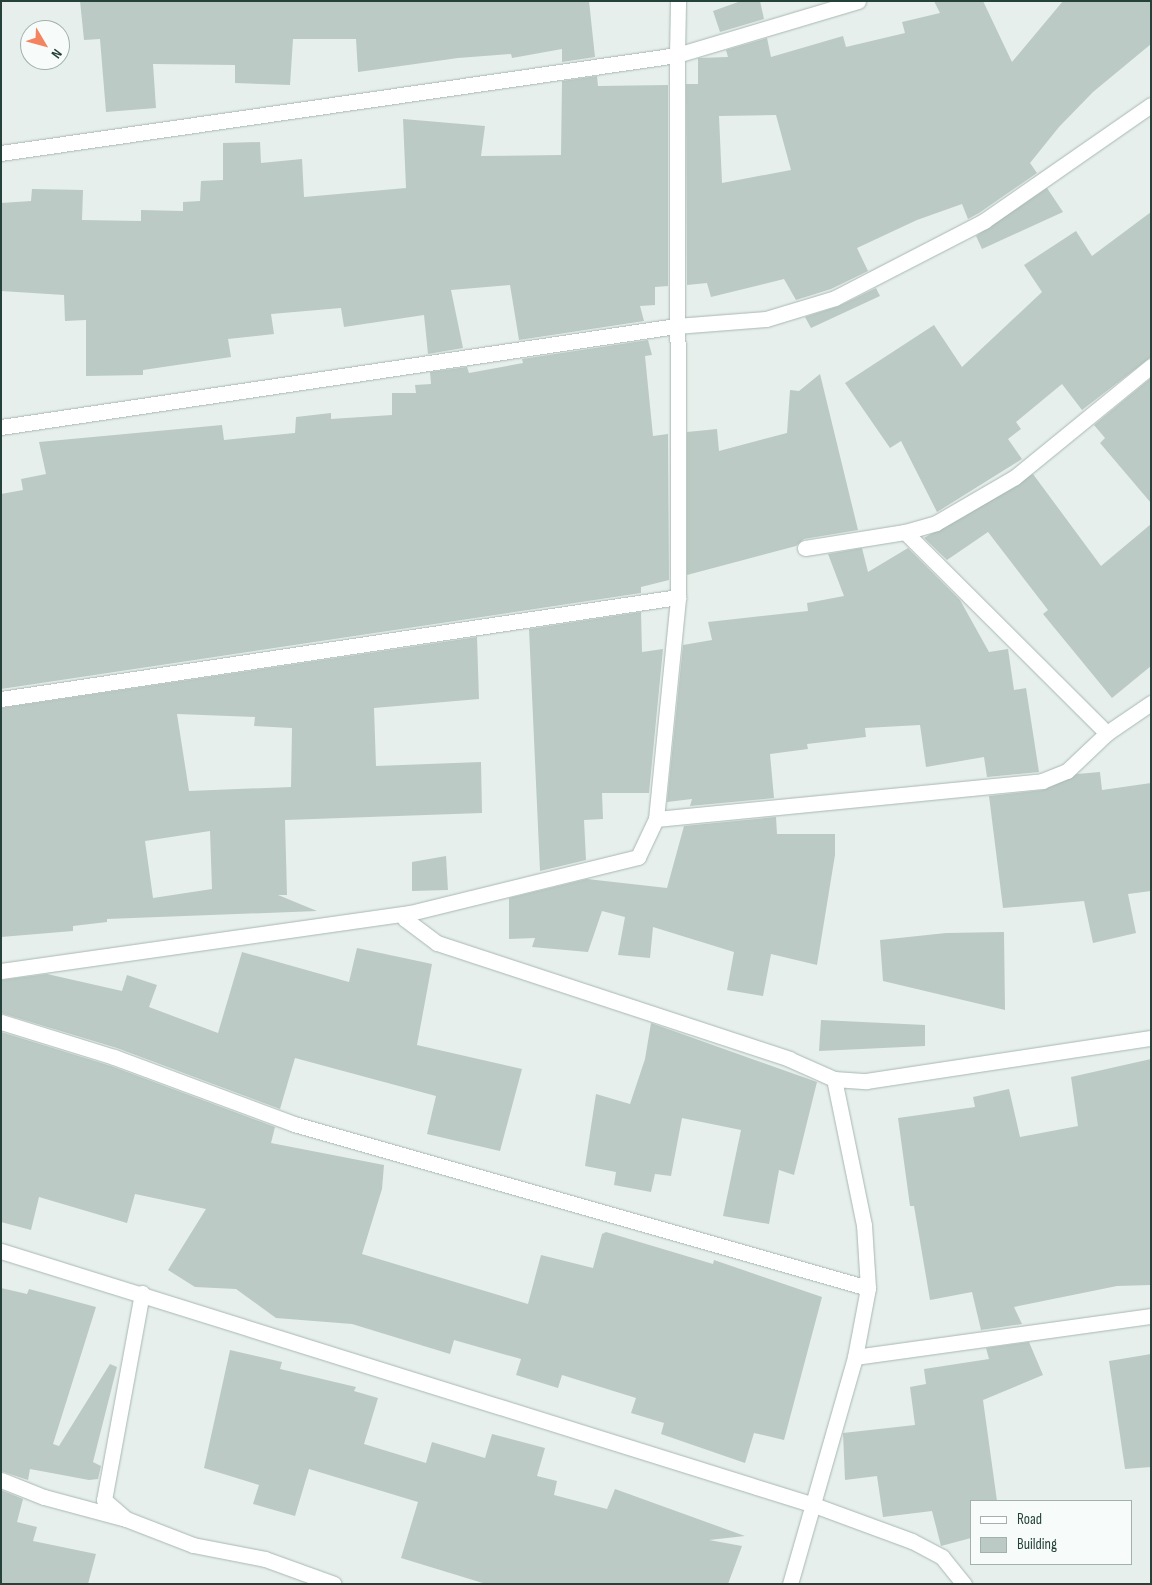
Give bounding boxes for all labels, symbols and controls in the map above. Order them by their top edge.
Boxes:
north arrow [20,20,70,70]
text: N [48,46,66,62]
legend [970,1500,1132,1565]
text: Road [1017,1510,1042,1529]
text: Building [1017,1535,1057,1554]

